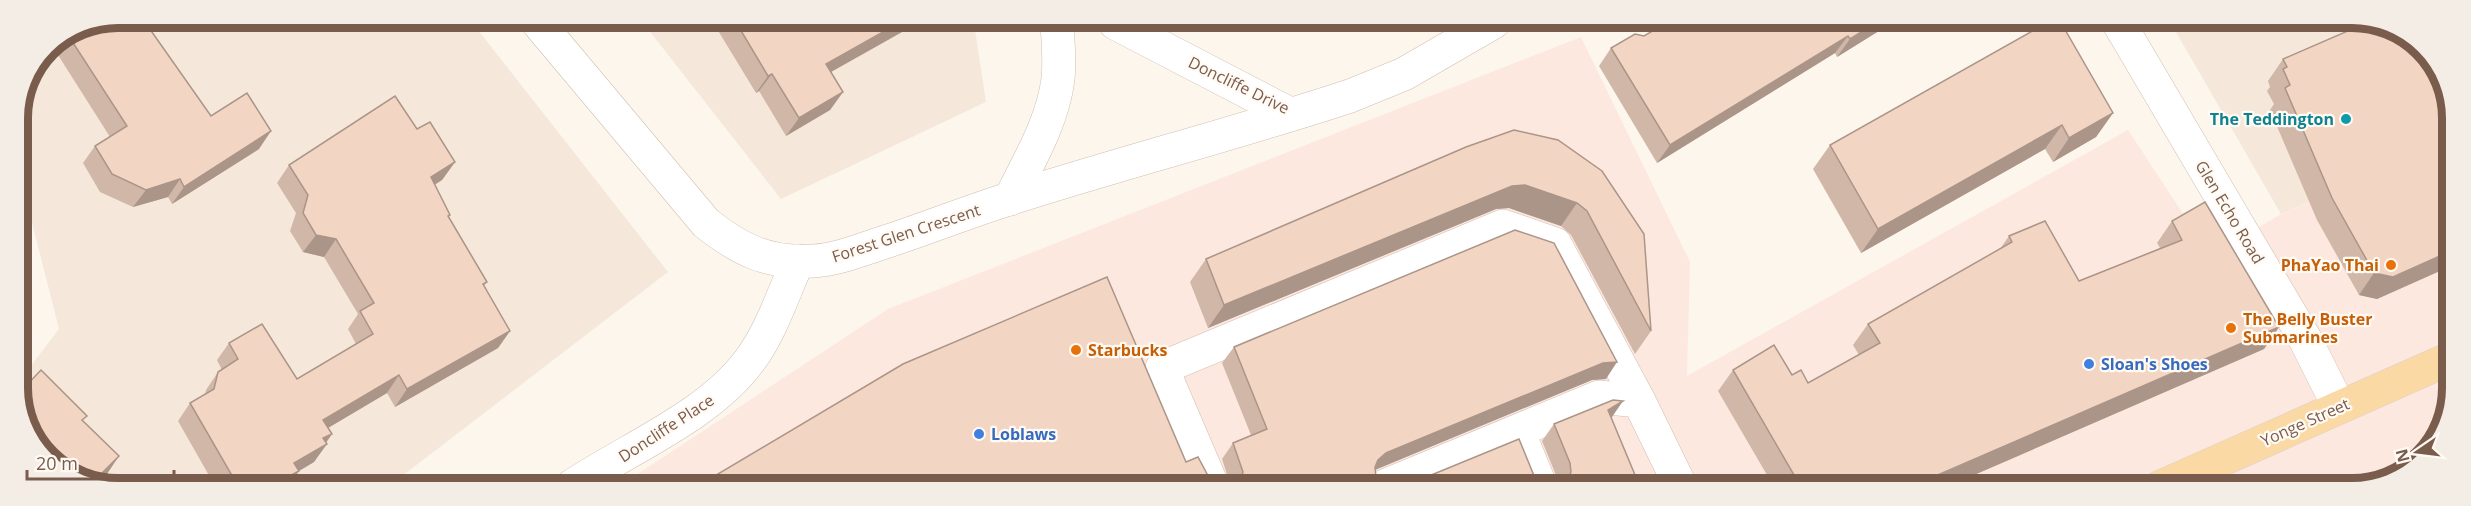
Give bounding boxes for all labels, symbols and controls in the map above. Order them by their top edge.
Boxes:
street label: Doncliffe Drive [1185,51,1293,119]
place label: The Teddington [2210,108,2334,130]
marker: The Teddington [2339,112,2353,126]
street label: Glen Echo Road [2190,156,2270,268]
street label: Forest Glen Crescent [829,199,983,267]
place label: PhaYao Thai [2281,254,2379,276]
marker: PhaYao Thai [2384,258,2398,272]
place label: The Belly Buster Submarines [2243,308,2373,348]
marker: The Belly Buster Submarines [2224,321,2238,335]
place label: Starbucks [1088,339,1167,361]
marker: Starbucks [1069,343,1083,357]
place label: Sloan's Shoes [2101,353,2208,375]
marker: Sloan's Shoes [2082,357,2096,371]
street label: Doncliffe Place [614,389,718,467]
street label: Yonge Street [2257,393,2353,451]
north arrow [2387,422,2447,482]
place label: Loblaws [991,423,1056,445]
marker: Loblaws [972,427,986,441]
scale bar [27,443,174,481]
text: N [2390,447,2415,465]
text: 20 m [36,451,78,475]

